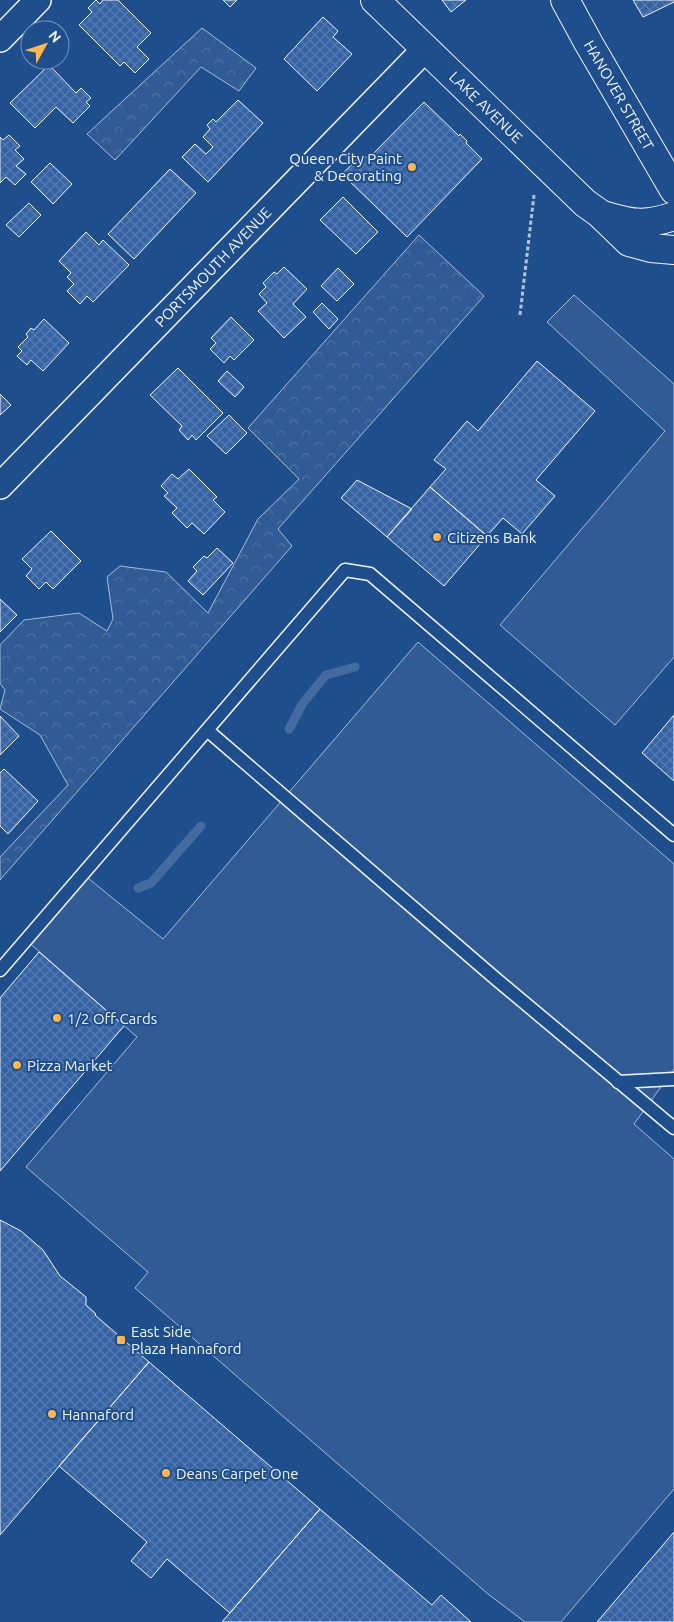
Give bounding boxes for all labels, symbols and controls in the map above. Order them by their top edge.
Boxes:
north arrow [20,20,70,70]
text: N [45,27,64,46]
street label: HANOVER STREET [581,37,658,153]
street label: LAKE AVENUE [446,68,526,146]
place label: Queen City Paint & Decorating [289,150,402,184]
marker: Queen City Paint & Decorating [406,161,418,173]
street label: PORTSMOUTH AVENUE [151,204,275,330]
place label: Citizens Bank [447,529,537,546]
marker: Citizens Bank [431,531,443,543]
place label: 1/2 Off Cards [67,1010,157,1027]
marker: 1/2 Off Cards [51,1012,63,1024]
place label: Pizza Market [27,1057,113,1074]
marker: Pizza Market [11,1059,23,1071]
place label: East Side Plaza Hannaford [131,1323,242,1357]
marker: East Side Plaza Hannaford [115,1334,127,1346]
place label: Hannaford [62,1406,134,1423]
marker: Hannaford [46,1408,58,1420]
place label: Deans Carpet One [176,1465,299,1482]
marker: Deans Carpet One [160,1467,172,1479]

